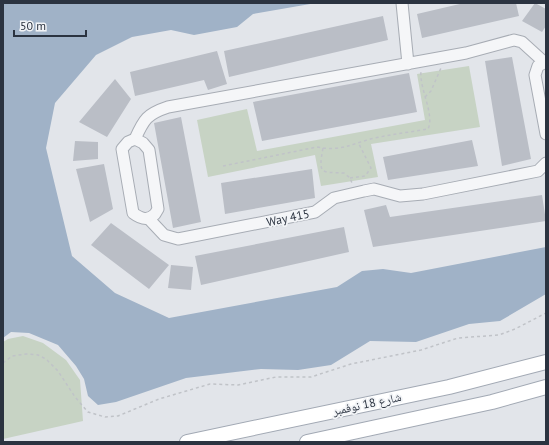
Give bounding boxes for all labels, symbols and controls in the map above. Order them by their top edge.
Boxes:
scale bar [14,12,86,38]
text: 50 m [20,18,46,33]
street label: Way 415 [265,206,311,229]
street label: شارع 18 نوفمبر [330,389,403,419]

